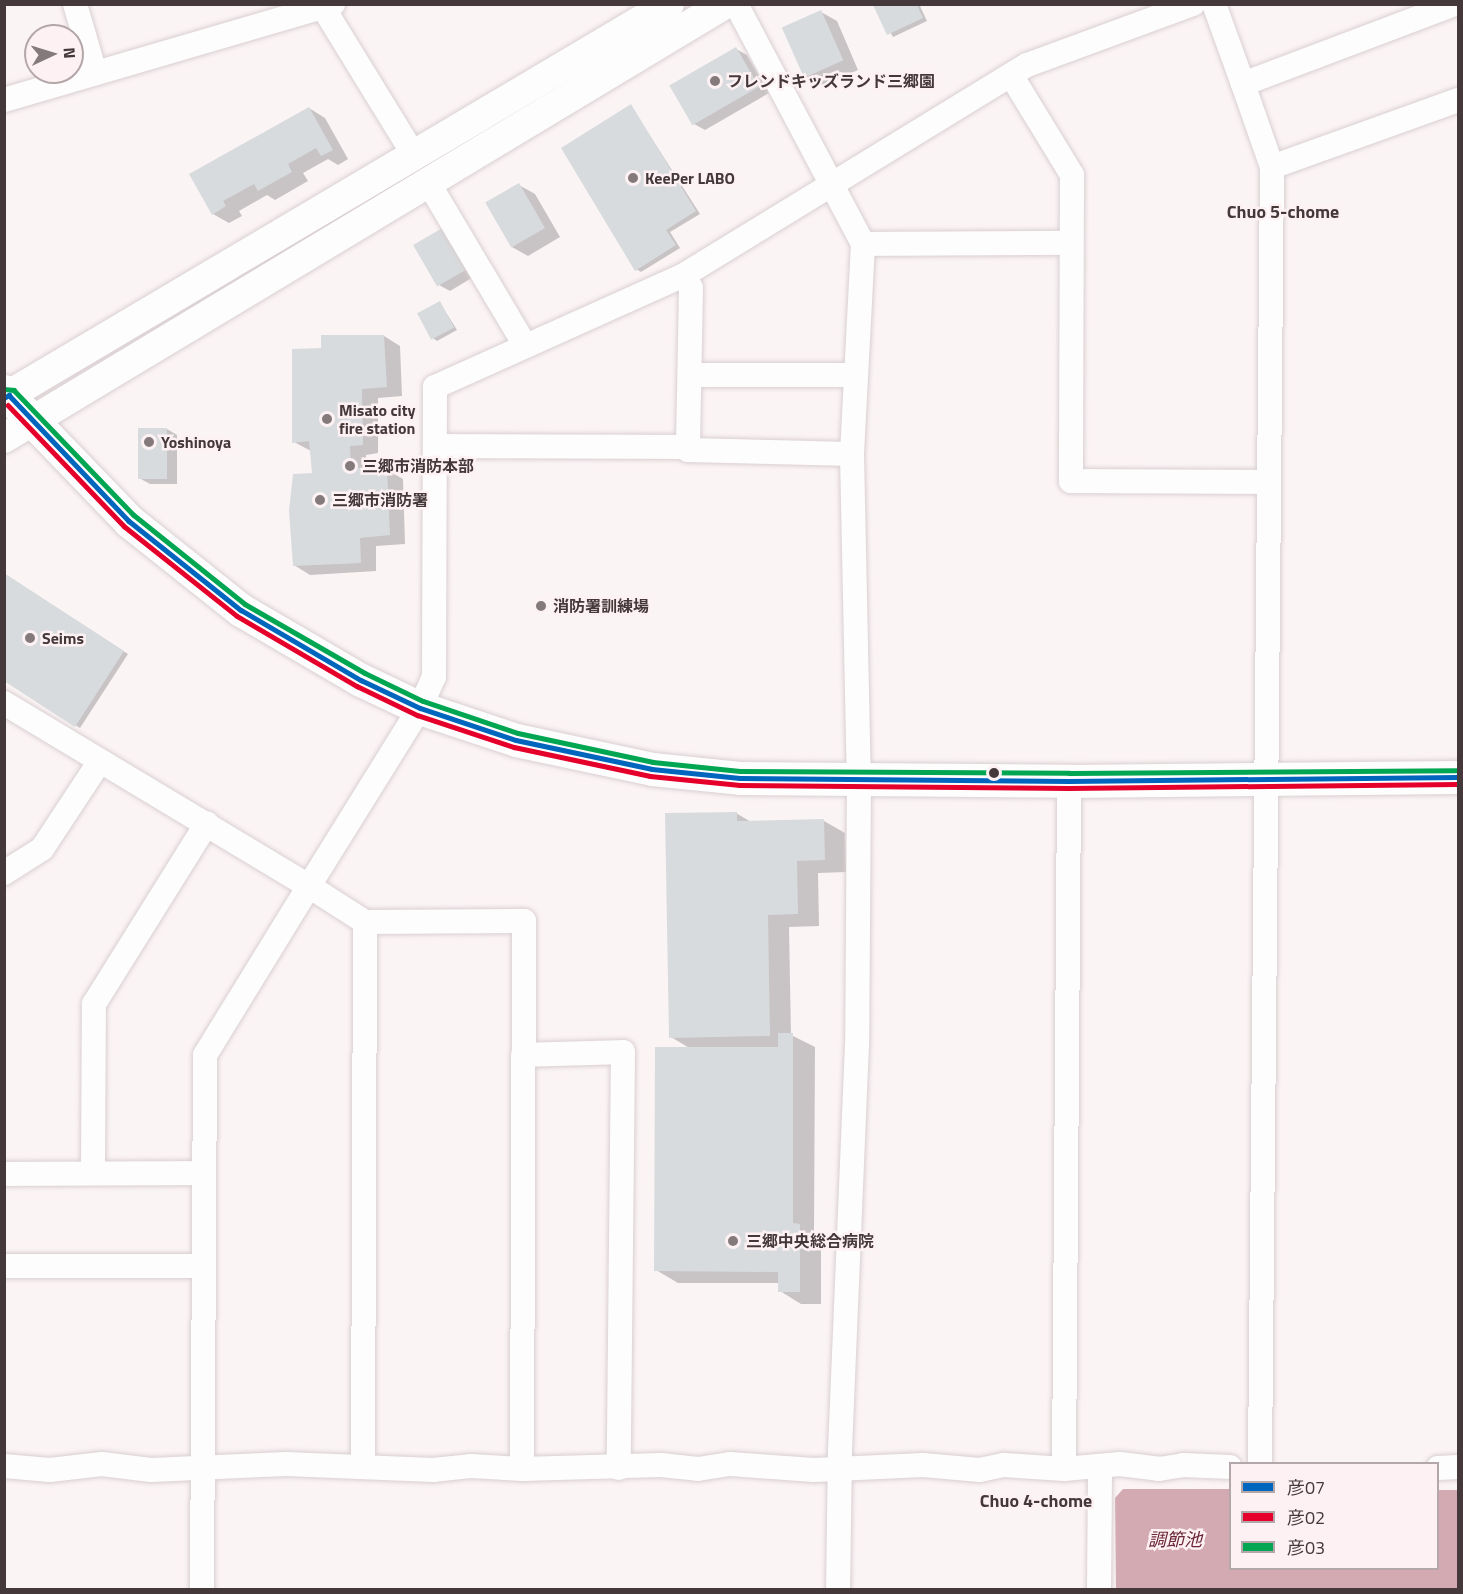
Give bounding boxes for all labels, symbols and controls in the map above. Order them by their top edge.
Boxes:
north arrow [24,24,84,84]
text: N [58,47,82,59]
place label: フレンドキッズランド三郷園 [727,71,935,91]
marker: フレンドキッズランド三郷園 [708,74,722,88]
place label: KeePer LABO [645,168,735,188]
marker: KeePer LABO [626,171,640,185]
district label: Chuo 5-chome [1227,201,1339,223]
place label: Misato city fire station [339,400,416,438]
marker: Misato city fire station [320,412,334,426]
place label: Yoshinoya [161,432,231,452]
marker: Yoshinoya [142,435,156,449]
place label: 三郷市消防本部 [362,456,474,476]
marker: 三郷市消防本部 [343,459,357,473]
place label: 三郷市消防署 [332,490,428,510]
marker: 三郷市消防署 [313,493,327,507]
place label: 消防署訓練場 [553,596,649,616]
marker: 消防署訓練場 [534,599,548,613]
place label: Seims [42,628,84,648]
marker: Seims [23,631,37,645]
unlabelled marker [988,767,1000,779]
place label: 三郷中央総合病院 [746,1231,874,1251]
marker: 三郷中央総合病院 [724,1232,742,1250]
legend [1229,1462,1439,1570]
text: 彦07 [1287,1474,1325,1501]
district label: Chuo 4-chome [980,1490,1092,1512]
text: 彦02 [1287,1504,1325,1531]
water label: 調節池 [1148,1529,1202,1551]
text: 彦03 [1287,1534,1325,1561]

